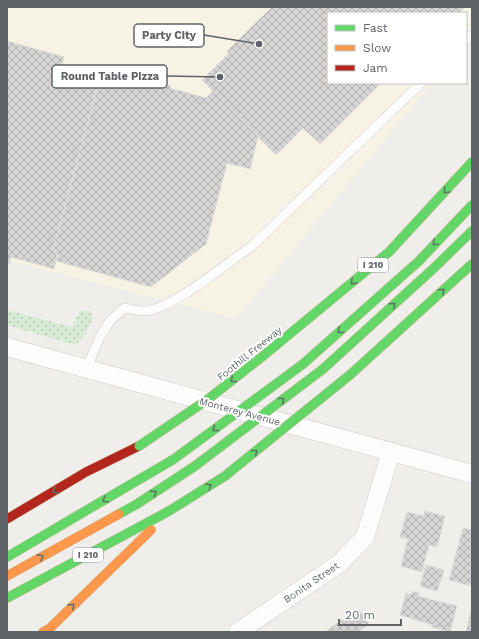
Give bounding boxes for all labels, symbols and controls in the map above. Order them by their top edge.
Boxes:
legend [327,12,467,84]
text: Fast [363,21,388,35]
callout: Party City [134,24,204,47]
text: Party City [142,29,197,42]
text: Slow [363,41,391,55]
text: Jam [363,61,388,75]
callout: Round Table Pizza [52,65,167,88]
text: Round Table Pizza [61,70,160,83]
one-way arrow [443,186,450,194]
one-way arrow [432,238,440,246]
road number: I 210 [358,258,388,272]
one-way arrow [350,277,358,284]
one-way arrow [437,289,445,296]
one-way arrow [389,303,396,310]
street label: Foothill Freeway [215,324,284,383]
one-way arrow [337,327,344,334]
one-way arrow [230,375,237,382]
street label: Monterey Avenue [198,395,282,428]
one-way arrow [277,398,284,405]
one-way arrow [212,424,219,431]
one-way arrow [250,449,257,456]
one-way arrow [205,483,212,491]
one-way arrow [52,486,59,493]
one-way arrow [150,490,157,498]
one-way arrow [102,495,109,502]
road number: I 210 [73,548,103,562]
one-way arrow [37,554,44,562]
street label: Bonita Street [281,559,342,605]
scale bar [339,601,401,627]
one-way arrow [67,603,75,611]
text: 20 m [345,608,375,622]

